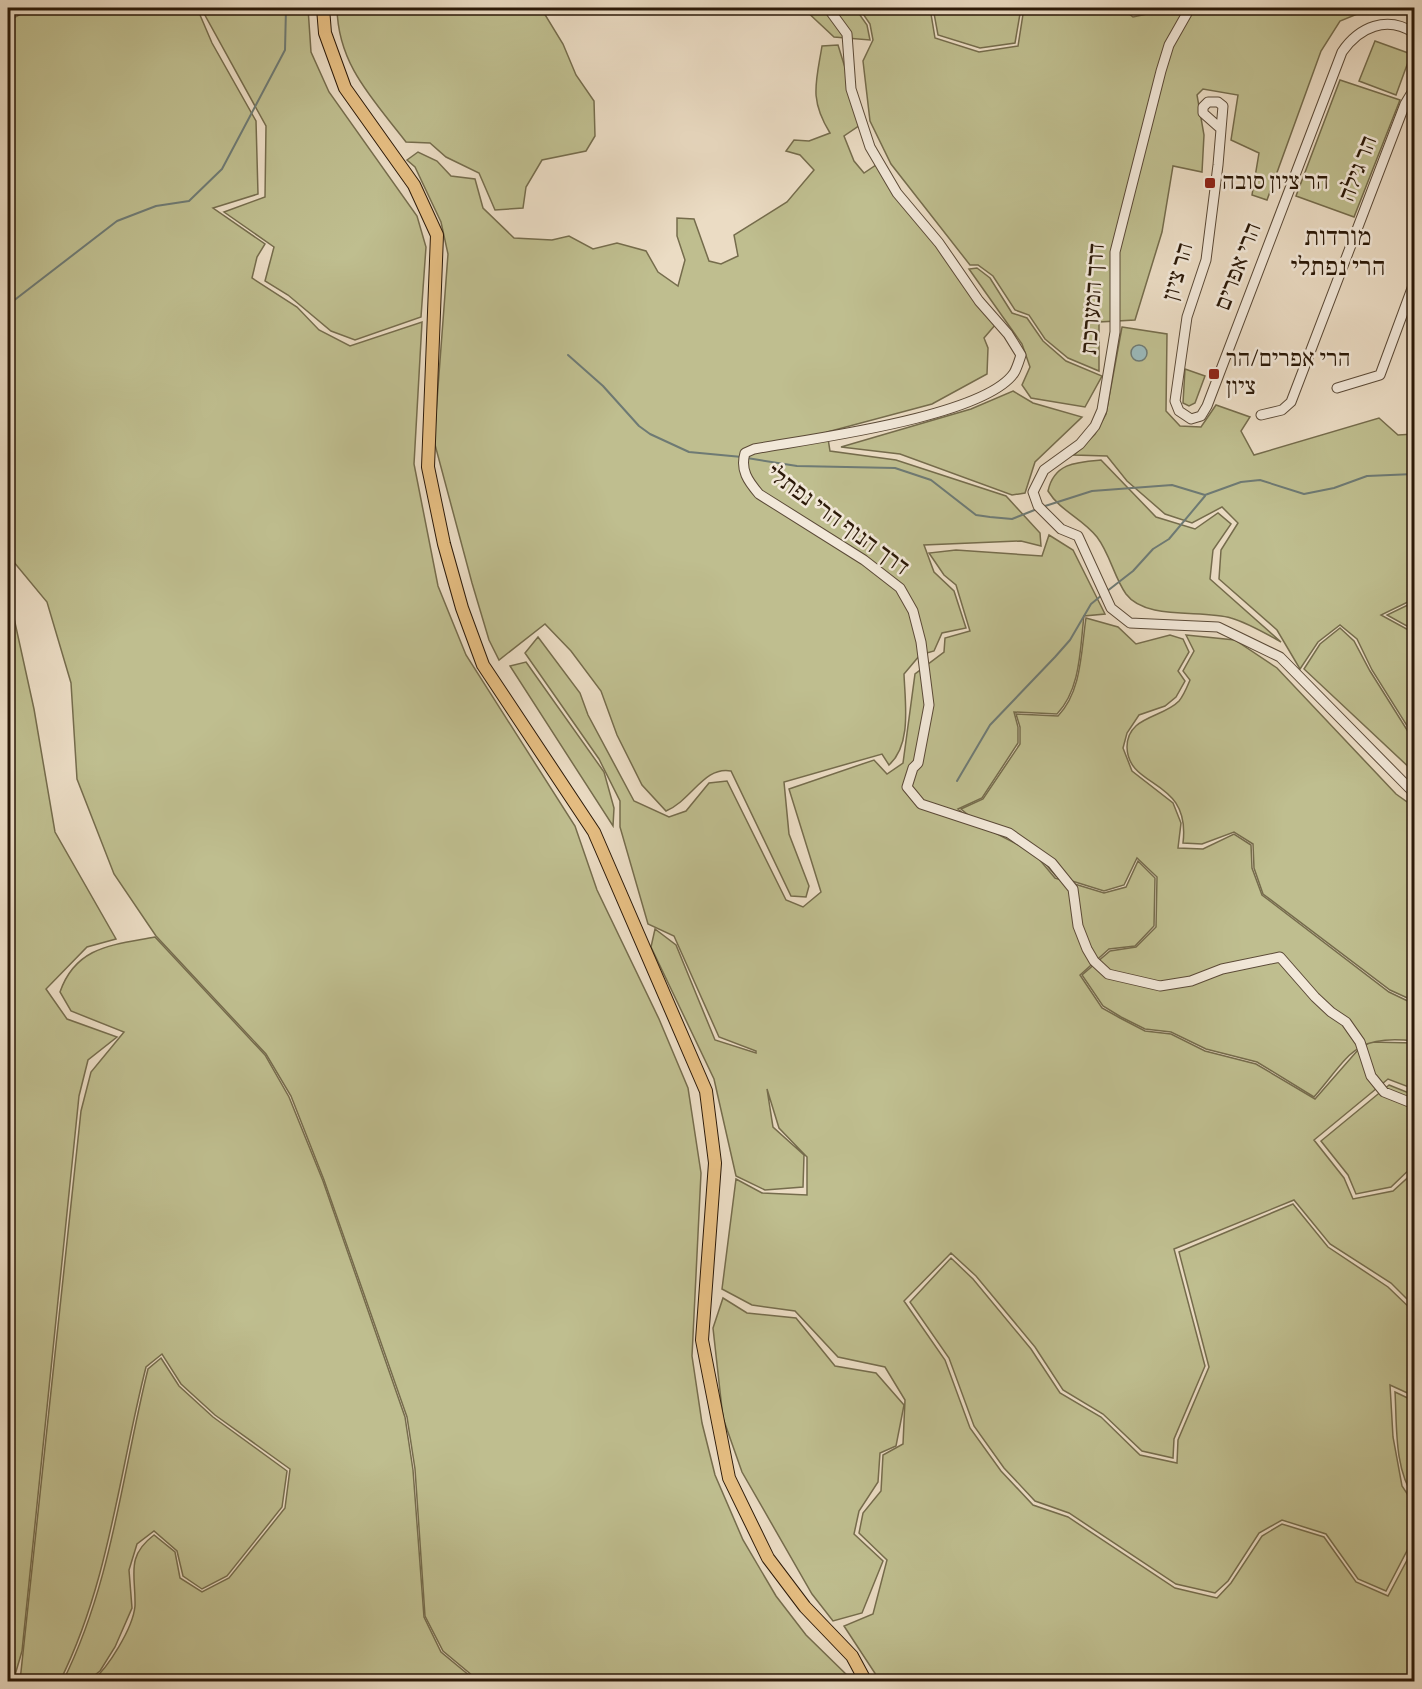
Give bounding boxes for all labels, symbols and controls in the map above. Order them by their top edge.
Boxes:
street label: הר גילה [1331,131,1387,207]
place label: הר ציון סובה [1222,166,1329,200]
marker: הר ציון סובה [1203,176,1217,190]
street label: הרי אפרים [1207,218,1271,316]
district label: מורדות הרי נפתלי [1291,220,1385,286]
street label: הר ציון [1155,239,1203,305]
street label: דרך המערכת [1073,242,1115,356]
place label: הרי אפרים/הר ציון [1226,343,1350,405]
marker: הרי אפרים/הר ציון [1207,367,1221,381]
street label: דרך הנוף הרי נפתלי [758,457,916,585]

